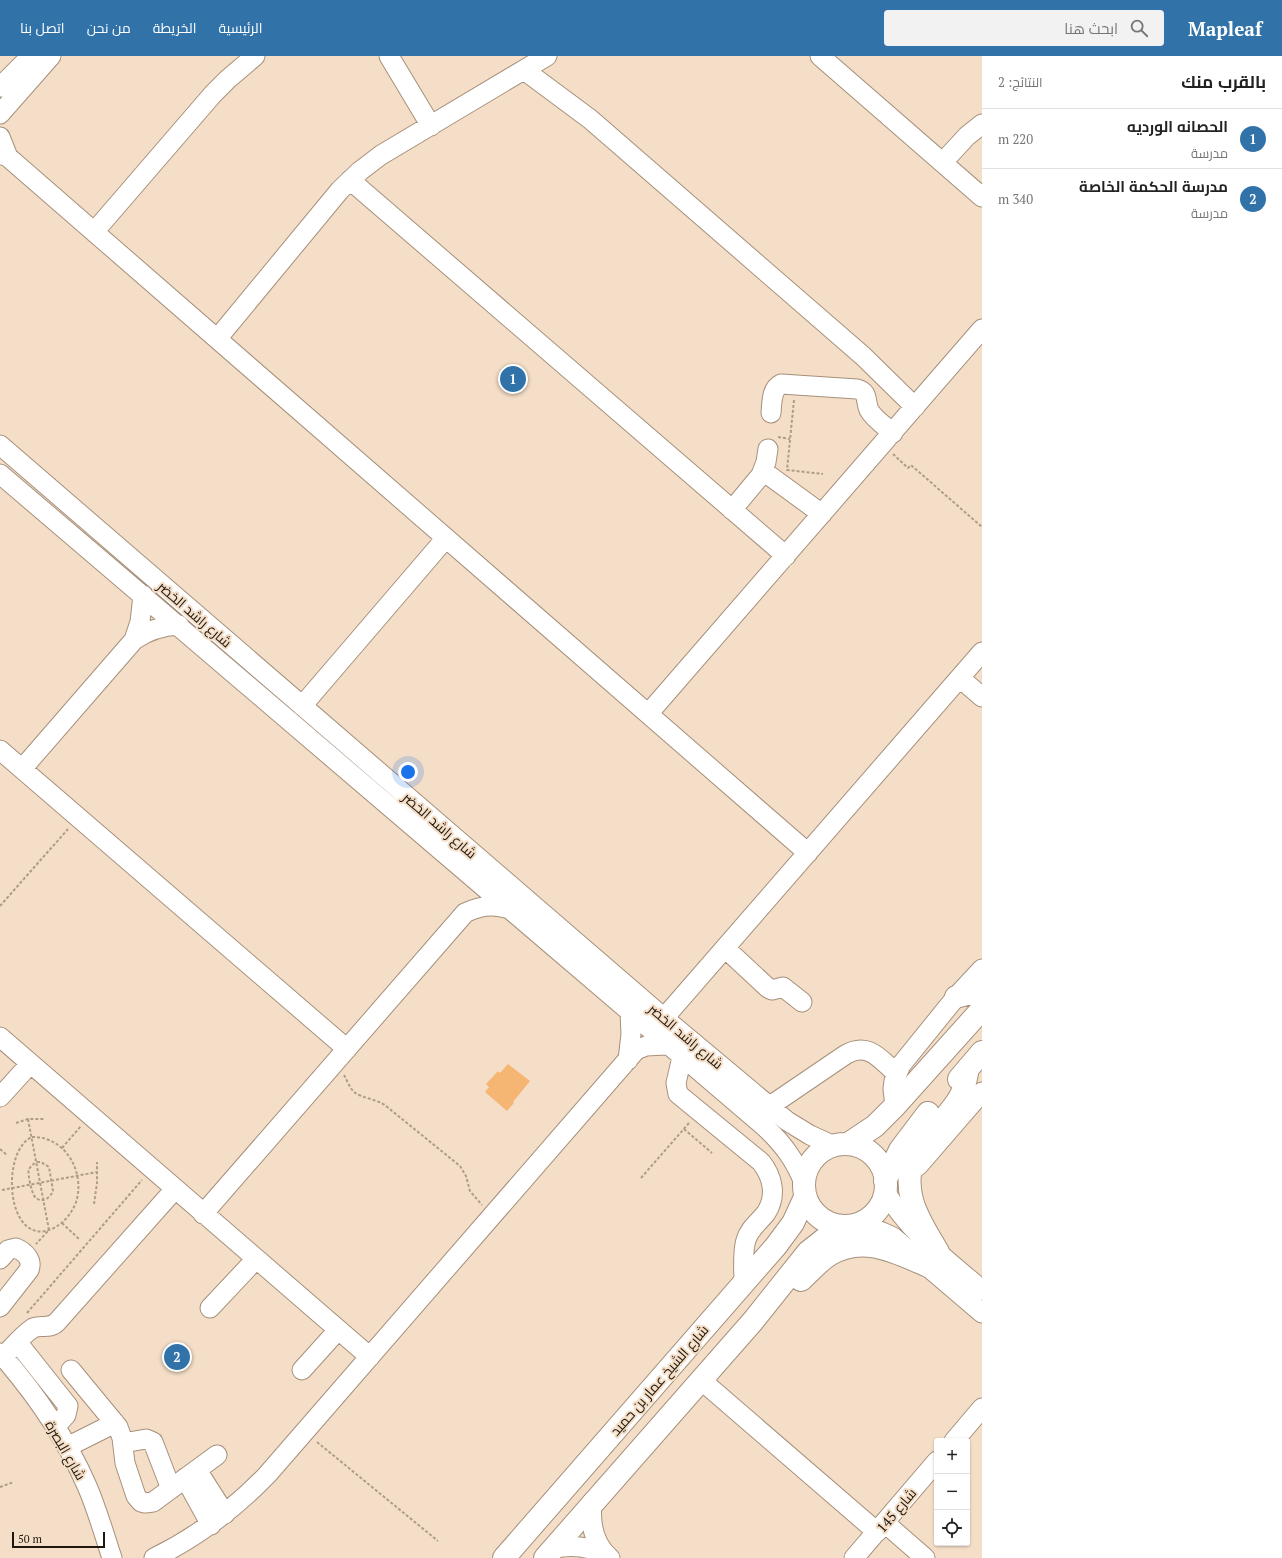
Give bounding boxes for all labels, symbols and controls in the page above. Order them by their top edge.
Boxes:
search box [884,10,1164,46]
text: Mapleaf [1188,16,1262,41]
icon: search [1128,17,1150,39]
text: اتصل بنا [20,18,65,37]
text: من نحن [87,18,131,37]
text: الخريطة [153,18,196,37]
text: الرئيسية [218,18,262,37]
text: ابحث هنا [1064,18,1118,38]
text: بالقرب منك [1181,70,1266,93]
text: النتائج: 2 [998,73,1043,91]
text: الحصانه الورديه [1127,116,1228,136]
text: 220 m [998,130,1033,148]
text: 1 [1249,130,1257,148]
text: مدرسة [1191,144,1228,162]
text: مدرسة الحكمة الخاصة [1079,176,1228,196]
text: 340 m [998,190,1033,208]
text: 2 [1249,190,1257,208]
text: مدرسة [1191,204,1228,222]
pin: 1 [500,364,526,394]
street label: شارع راشد الخضر [153,576,236,651]
your location [398,762,418,782]
street label: شارع راشد الخضر [398,787,481,862]
street label: شارع راشد الخضر [644,998,727,1073]
street label: شارع الشيخ عمار بن حميد [606,1320,712,1440]
pin: 2 [164,1342,190,1372]
street label: شارع البصرة [41,1417,91,1483]
map controls [934,1438,970,1546]
button: + [934,1438,970,1474]
button: − [934,1474,970,1510]
street label: شارع 145 [872,1484,920,1536]
button: locate [934,1510,970,1546]
scale bar [12,1530,105,1549]
text: 50 m [18,1532,42,1546]

